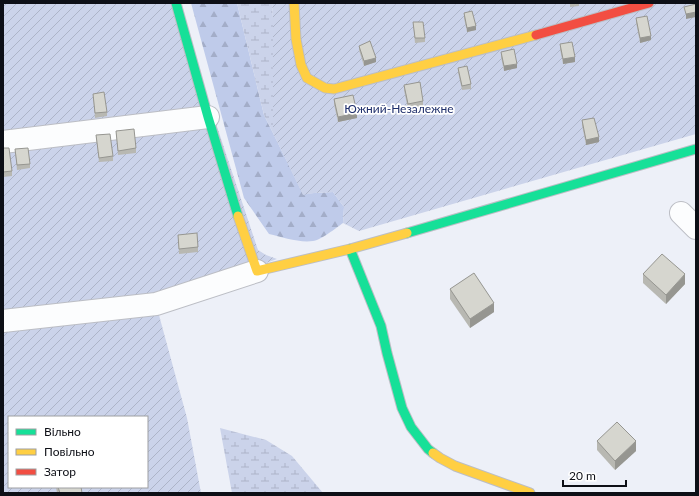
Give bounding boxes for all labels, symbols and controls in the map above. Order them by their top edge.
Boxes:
park label: Южний-Незалежне [344,101,454,116]
legend [8,416,148,488]
text: Вільно [44,424,81,439]
text: Повільно [44,444,95,459]
scale bar [563,462,626,488]
text: Затор [44,464,76,479]
text: 20 m [569,468,596,483]

